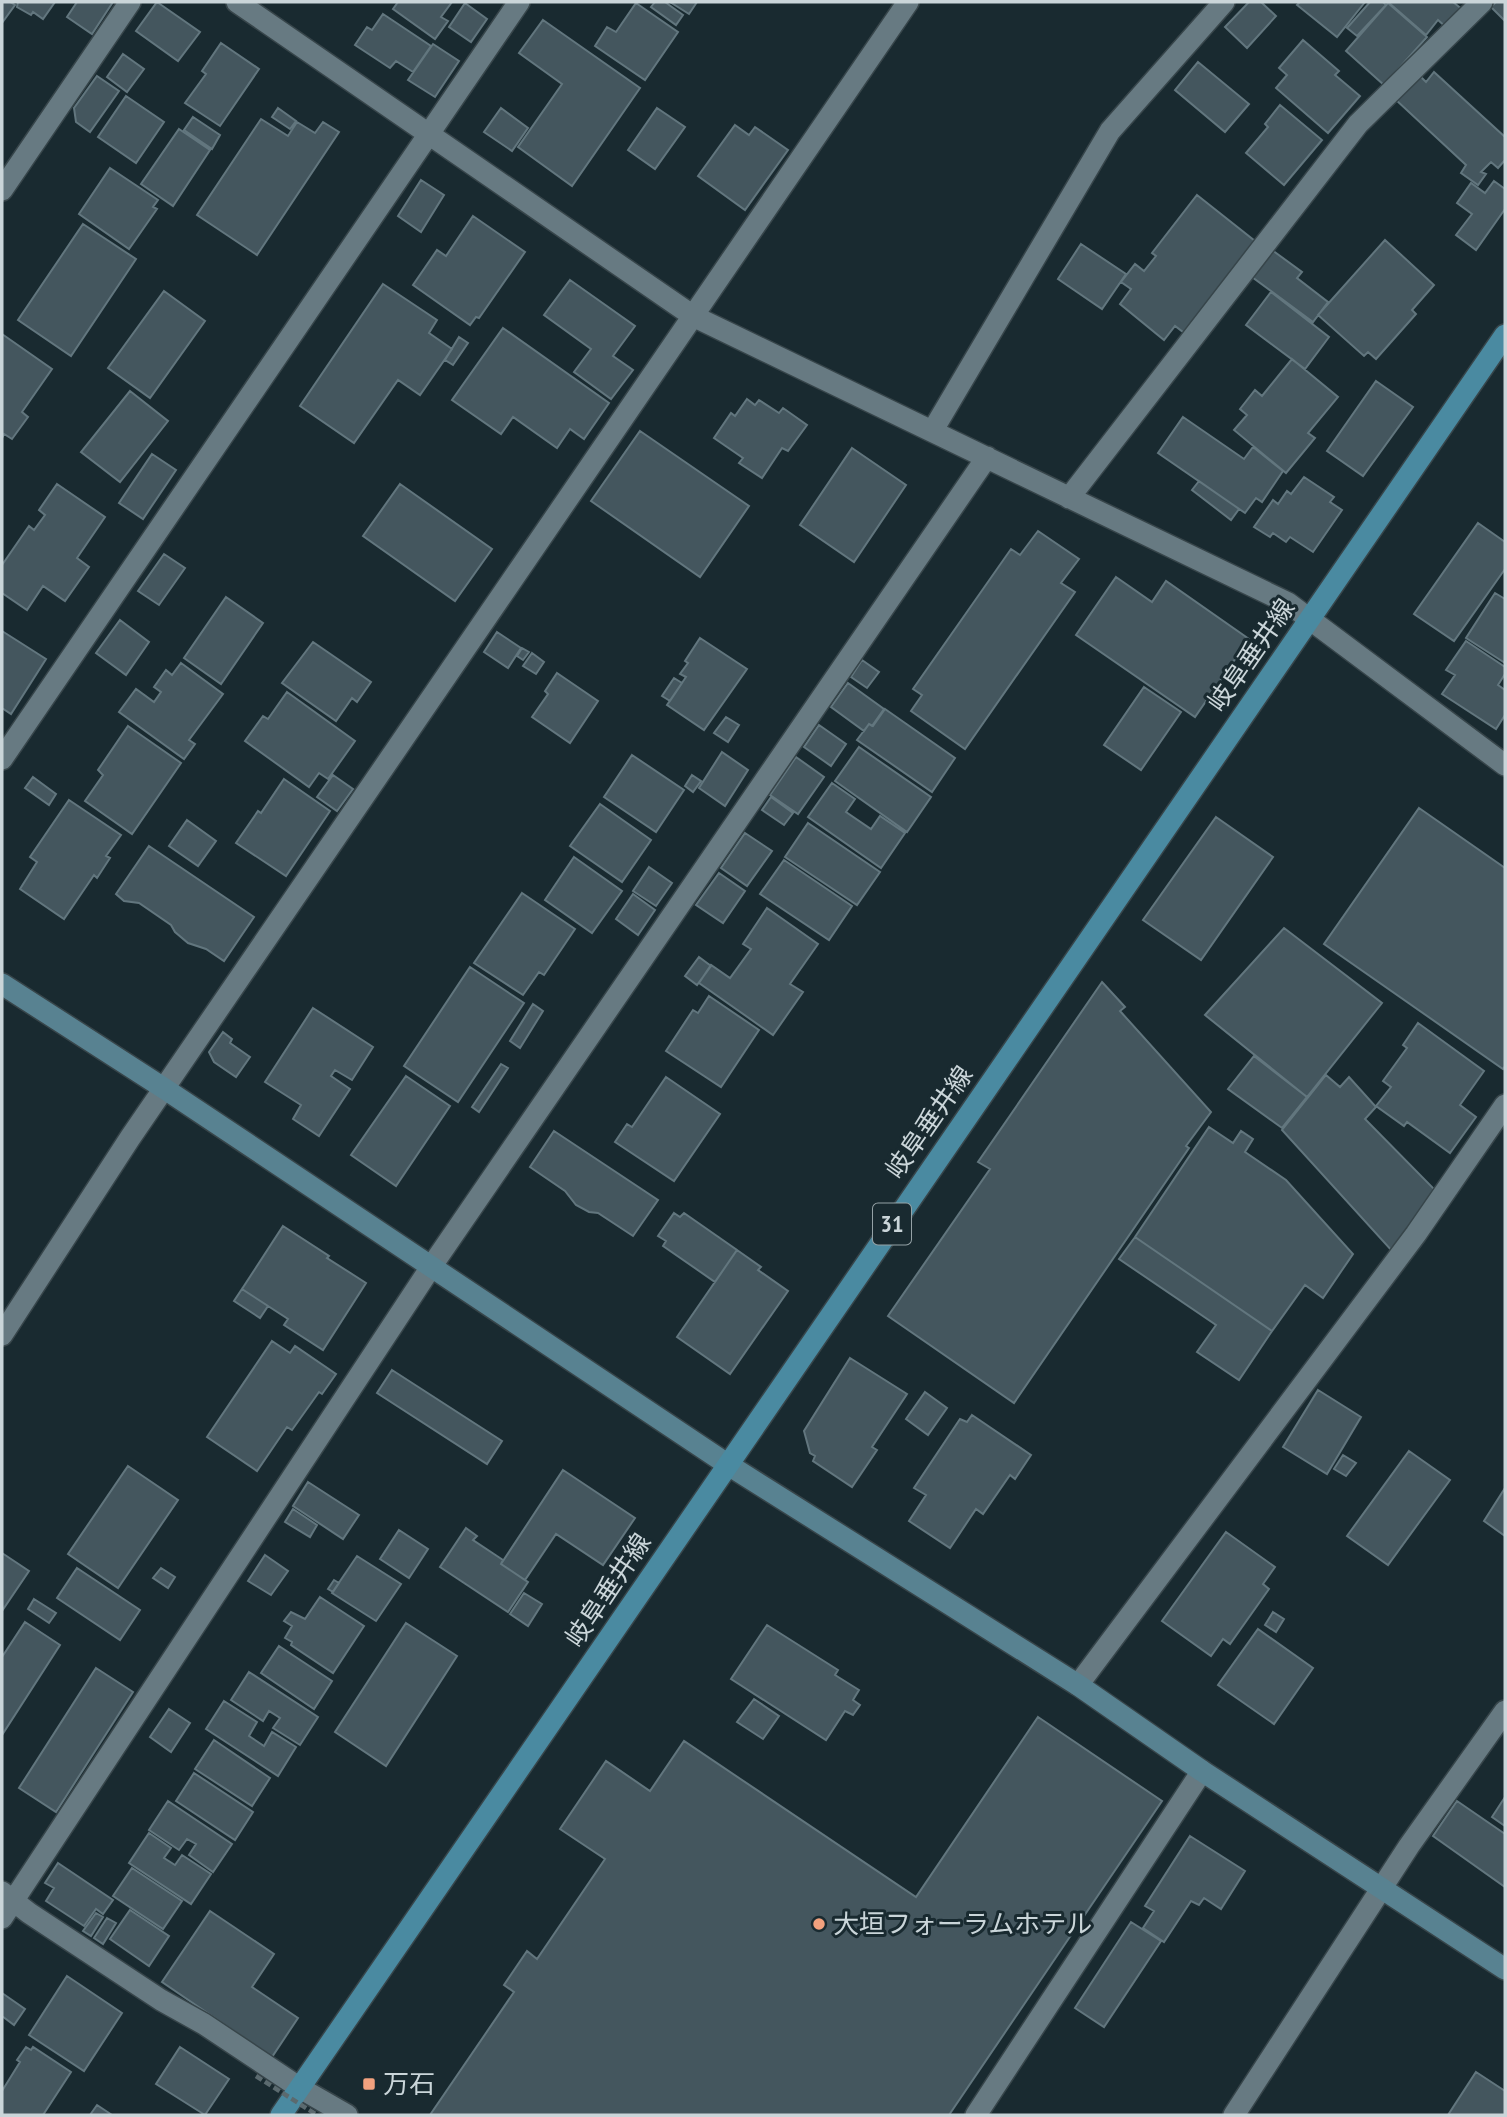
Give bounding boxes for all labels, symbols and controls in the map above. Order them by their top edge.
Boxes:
street label: 岐阜垂井線 [1200,592,1301,717]
street label: 岐阜垂井線 [878,1059,979,1184]
road number: 31 [873,1204,911,1244]
street label: 岐阜垂井線 [558,1527,658,1653]
place label: 大垣フォーラムホテル [833,1907,1092,1940]
marker: 大垣フォーラムホテル [811,1916,827,1932]
place label: 万石 [383,2067,435,2100]
marker: 万石 [361,2076,377,2092]

